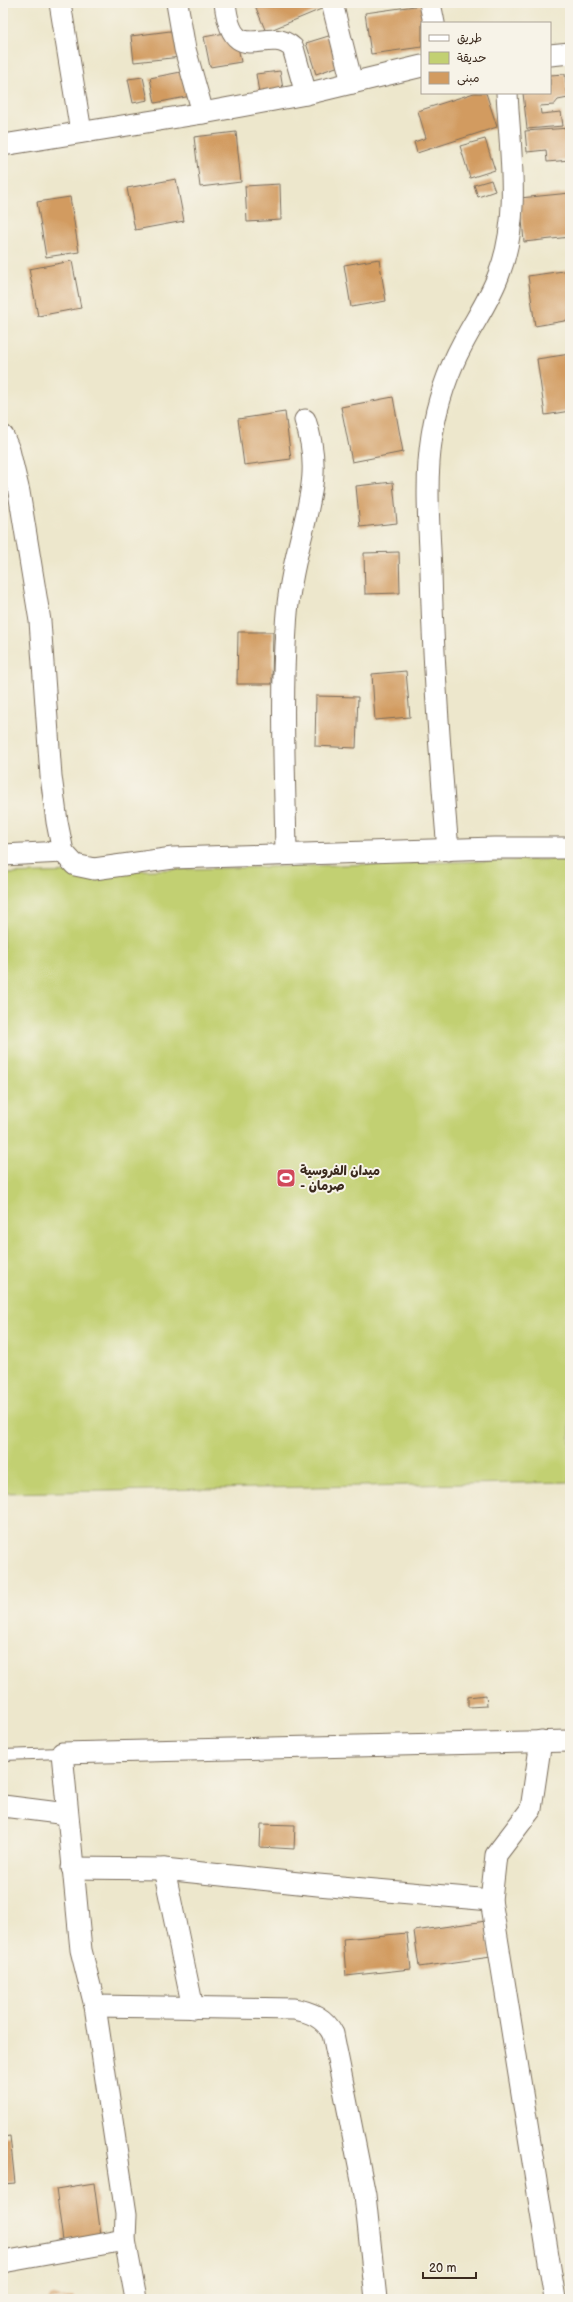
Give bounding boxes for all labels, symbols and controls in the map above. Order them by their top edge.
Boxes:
legend [421,22,551,94]
text: طريق [457,31,482,46]
text: حديقة [457,51,486,66]
text: مبنى [457,71,480,86]
place label: ميدان الفروسية - صرمان [300,1163,380,1194]
sports icon: ميدان الفروسية - صرمان [275,1167,297,1189]
scale bar [423,2254,476,2280]
text: 20 m [429,2261,456,2276]

